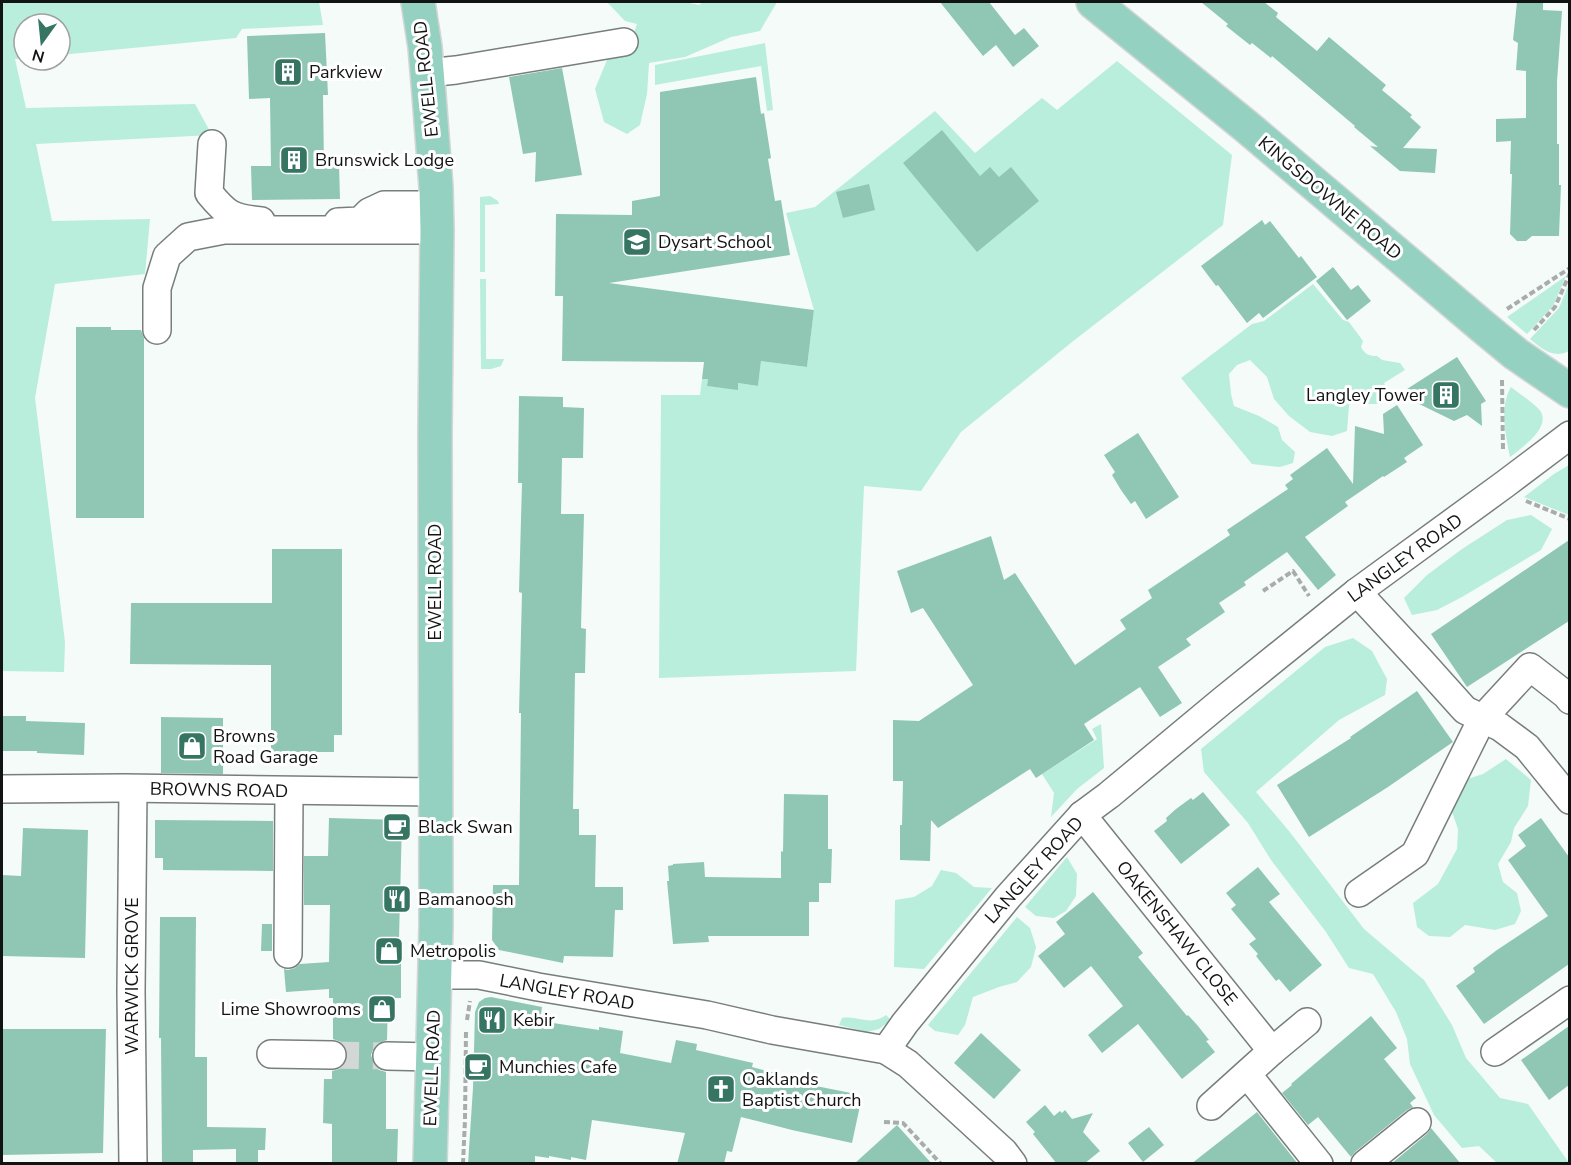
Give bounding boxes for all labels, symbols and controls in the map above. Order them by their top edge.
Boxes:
north arrow [12,12,72,72]
street label: EWELL ROAD [408,20,444,138]
text: N [30,43,47,68]
building icon: Parkview [272,56,304,88]
place label: Parkview [309,60,383,84]
street label: KINGSDOWNE ROAD [1253,131,1407,265]
building icon: Brunswick Lodge [278,144,310,176]
place label: Brunswick Lodge [315,148,454,172]
school or university icon: Dysart School [621,226,653,258]
place label: Dysart School [658,230,772,254]
building icon: Langley Tower [1430,379,1462,411]
place label: Langley Tower [1306,383,1426,407]
street label: LANGLEY ROAD [1343,508,1467,608]
street label: EWELL ROAD [423,524,447,640]
place label: Browns Road Garage [213,724,318,769]
shop icon: Browns Road Garage [176,730,208,762]
street label: BROWNS ROAD [150,777,288,803]
cafe icon: Black Swan [381,811,413,843]
street label: LANGLEY ROAD [979,811,1089,929]
place label: Black Swan [418,815,513,839]
street label: OAKENSHAW CLOSE [1111,856,1243,1010]
restaurant icon: Bamanoosh [381,883,413,915]
place label: Bamanoosh [418,887,514,911]
street label: WARWICK GROVE [120,897,144,1055]
shop icon: Metropolis [373,935,405,967]
place label: Metropolis [410,939,496,963]
street label: LANGLEY ROAD [498,968,636,1016]
shop icon: Lime Showrooms [366,993,398,1025]
place label: Lime Showrooms [221,997,361,1021]
restaurant icon: Kebir [476,1004,508,1036]
place label: Kebir [513,1008,555,1032]
street label: EWELL ROAD [418,1009,446,1127]
cafe icon: Munchies Cafe [462,1051,494,1083]
place label: Munchies Cafe [499,1055,617,1079]
place label: Oaklands Baptist Church [742,1067,861,1112]
church icon: Oaklands Baptist Church [705,1073,737,1105]

